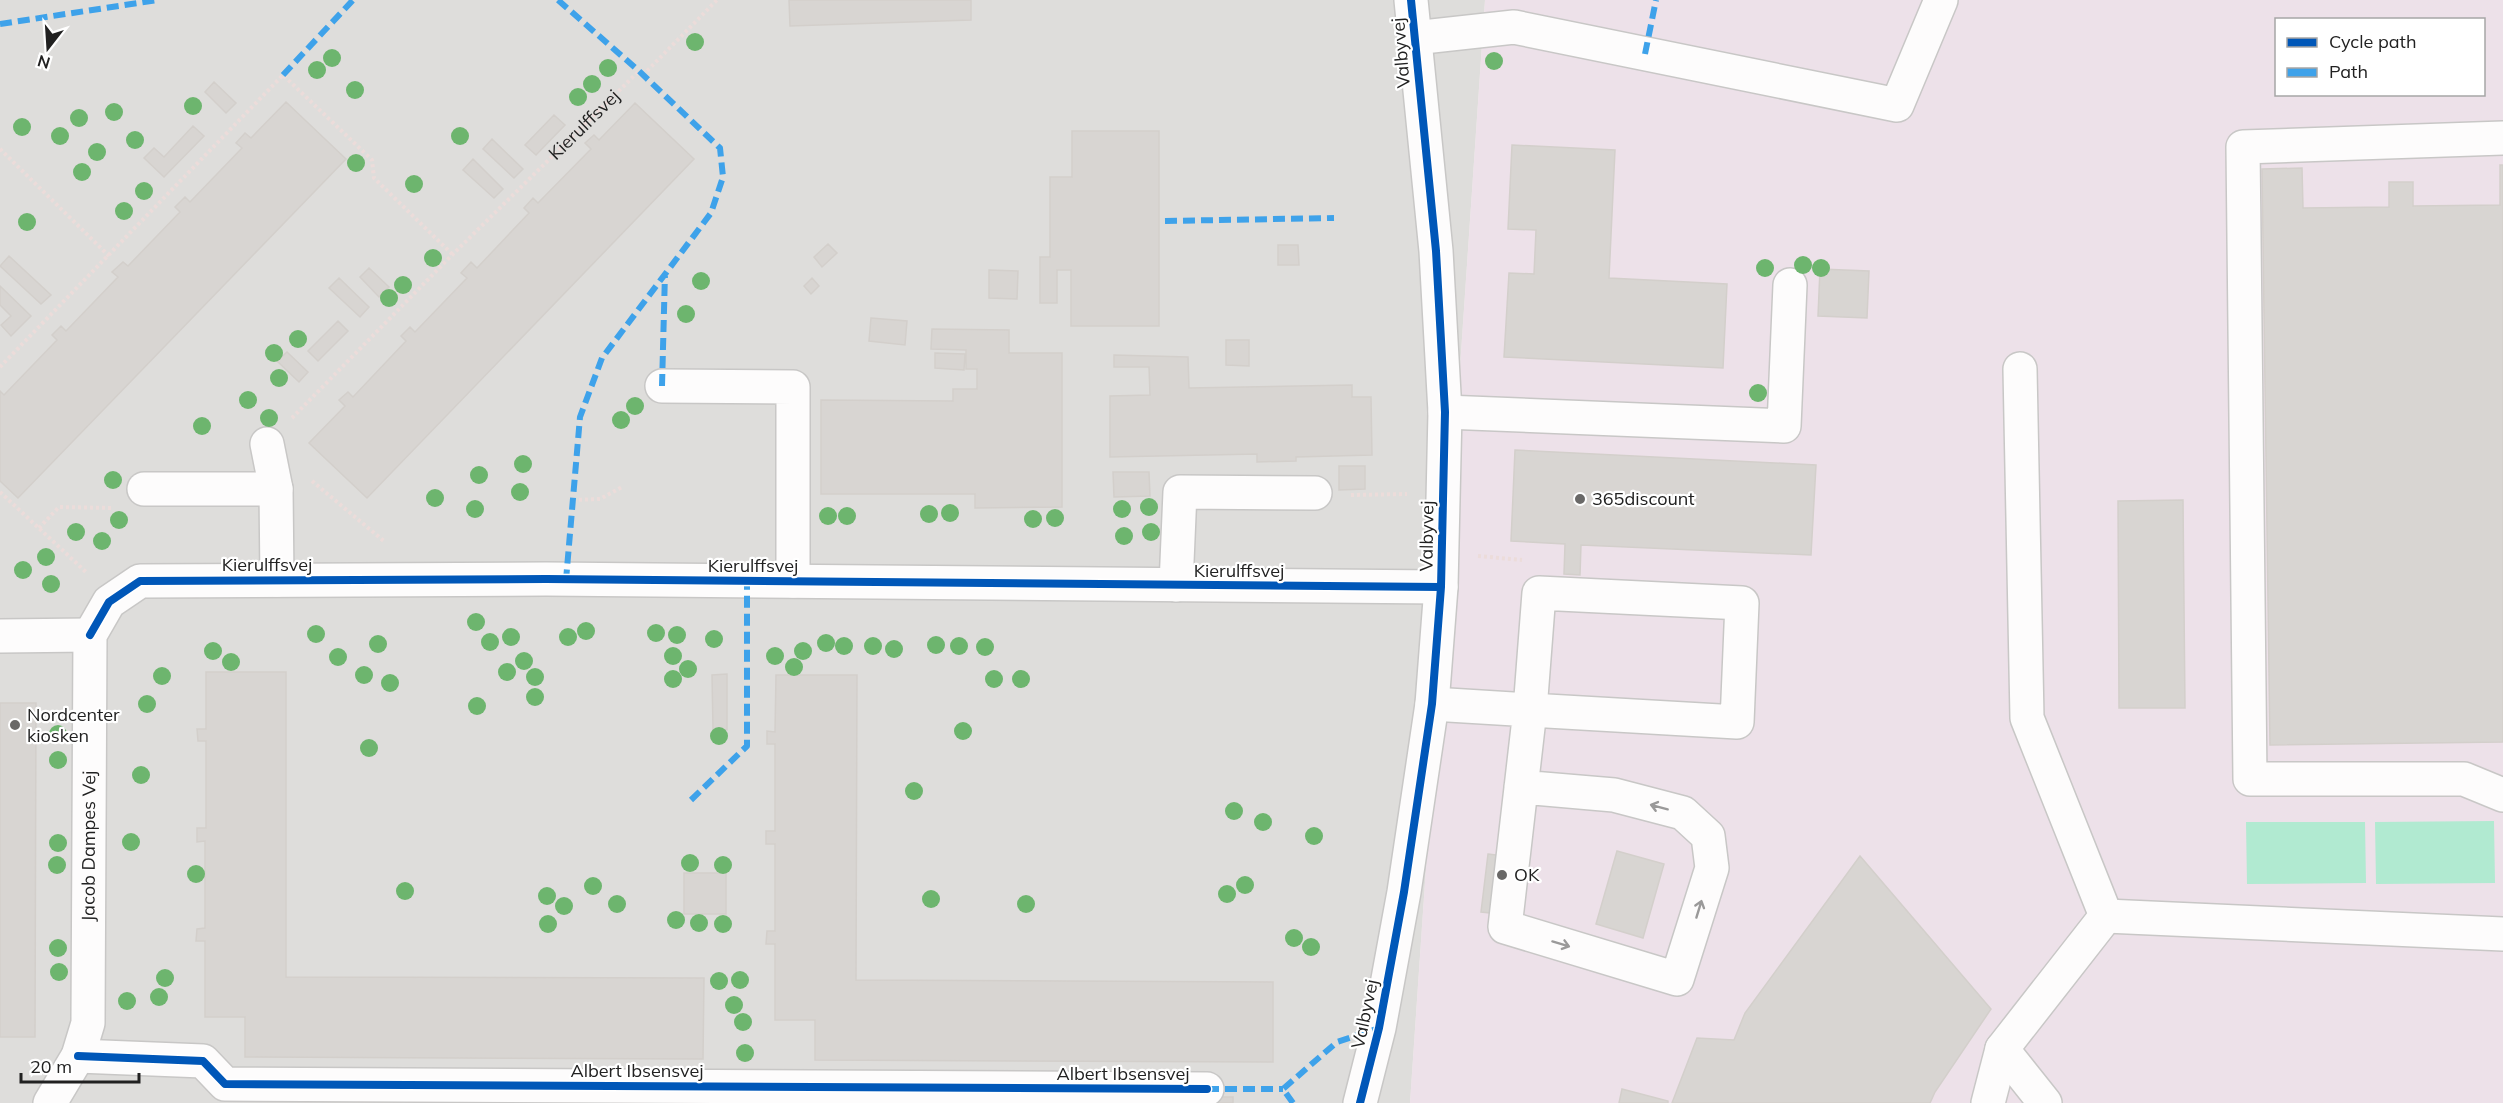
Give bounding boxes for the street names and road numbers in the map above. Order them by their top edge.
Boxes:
street label: Valbyvej [1386,17,1415,89]
street label: Kierulffsvej [544,84,624,165]
street label: Valbyvej [1414,501,1439,571]
street label: Kierulffsvej [222,553,312,576]
street label: Kierulffsvej [708,554,798,577]
street label: Kierulffsvej [1194,559,1284,582]
street label: Jacob Dampes Vej [77,771,100,922]
street label: Valbyvej [1346,977,1383,1051]
street label: Albert Ibsensvej [570,1059,704,1082]
street label: Albert Ibsensvej [1056,1062,1190,1085]

